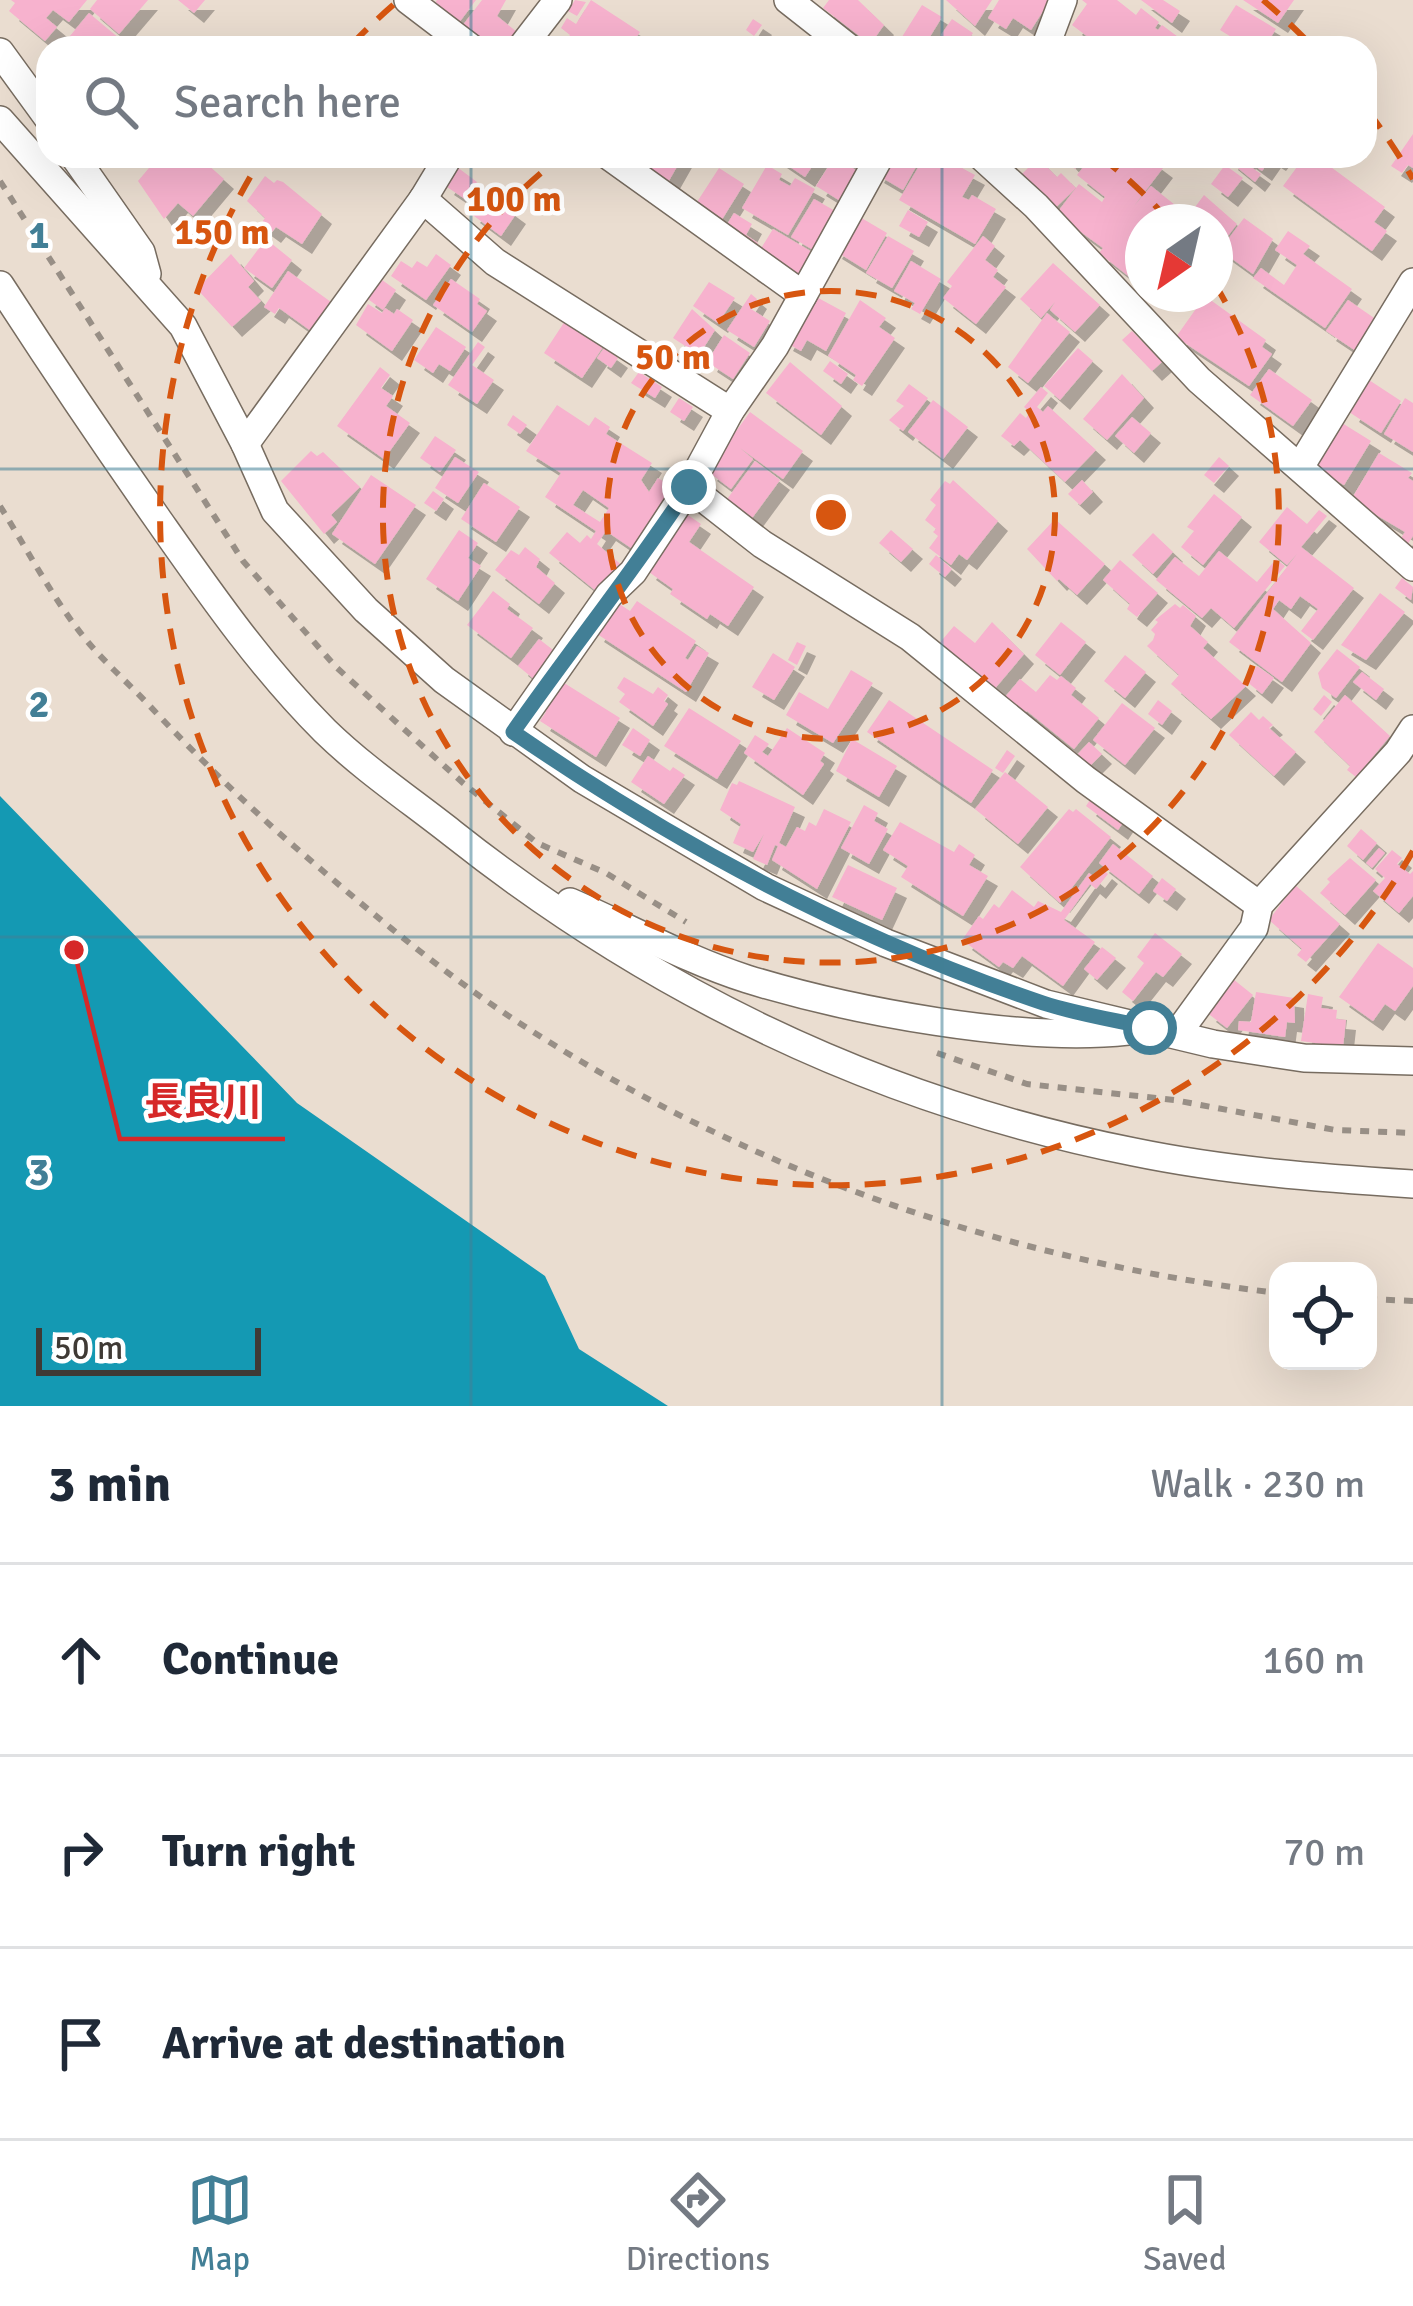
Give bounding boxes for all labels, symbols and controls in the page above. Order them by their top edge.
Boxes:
search box [36,36,1377,168]
icon: search [78,69,144,135]
text: Search here [174,75,401,130]
text: 100 m [466,177,562,222]
north arrow [1125,204,1233,312]
text: 150 m [174,210,270,255]
text: 1 [28,211,50,259]
text: 50 m [635,335,711,380]
route end [662,460,716,514]
centre of rings [810,494,852,536]
text: 2 [28,680,50,728]
route start [1123,1001,1177,1055]
callout: 長良川 [120,1064,285,1139]
text: 長良川 [144,1078,262,1126]
text: 3 [28,1148,50,1196]
map controls [1269,1262,1377,1370]
button: locate [1269,1262,1377,1370]
scale bar [36,1322,261,1375]
text: 50 m [54,1328,123,1369]
text: 3 min [48,1453,171,1516]
text: Walk · 230 m [1151,1460,1365,1508]
icon: ahead [48,1627,114,1693]
text: Continue [162,1632,339,1687]
text: 160 m [1262,1636,1365,1684]
icon: right [48,1819,114,1885]
text: Turn right [162,1824,356,1879]
text: 70 m [1283,1828,1365,1876]
icon: arrive [48,2011,114,2077]
text: Arrive at destination [162,2016,566,2071]
tab: Map [187,2167,253,2280]
tab: Directions [626,2167,770,2280]
tab: Saved [1143,2167,1226,2280]

